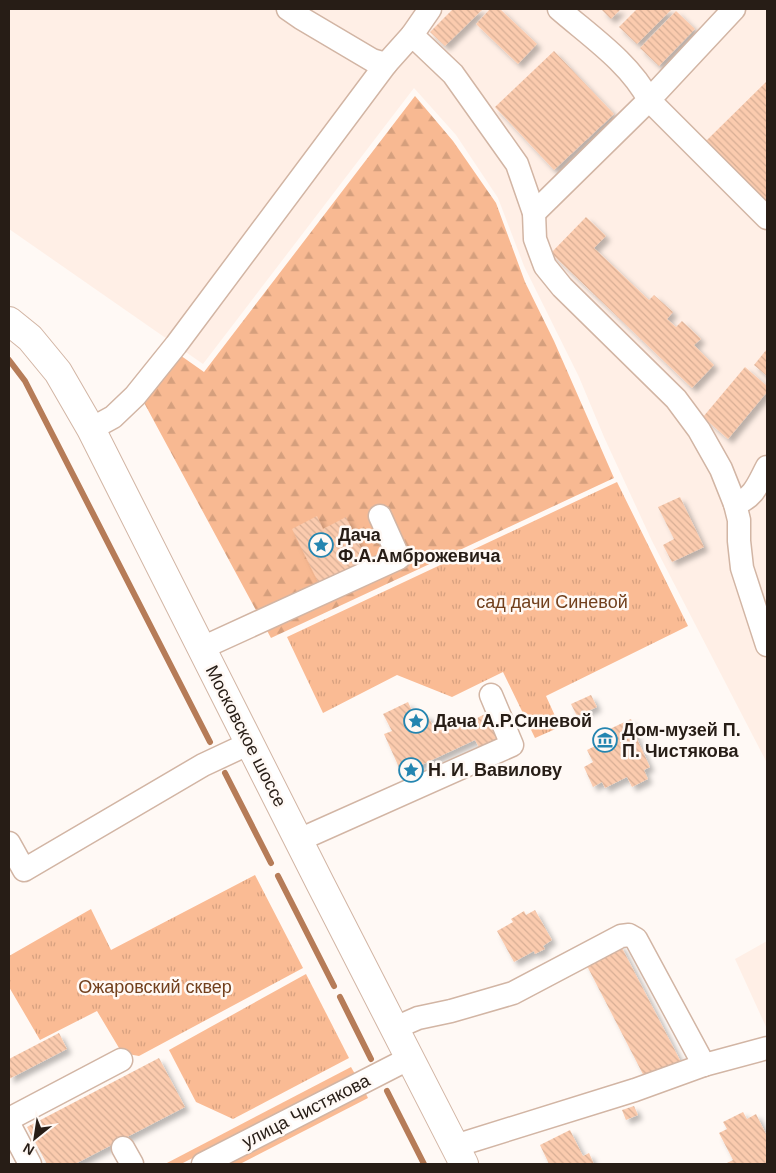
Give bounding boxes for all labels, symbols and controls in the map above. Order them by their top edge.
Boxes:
place label: Дача Ф.А.Амброжевича [338,525,501,566]
place icon: Дача Ф.А.Амброжевича [308,532,334,558]
park label: сад дачи Синевой [476,592,628,612]
street label: Московское шоссе [202,662,290,810]
place icon: Дача А.Р.Синевой [403,708,429,734]
place label: Дача А.Р.Синевой [434,711,592,731]
place label: Дом-музей П. П. Чистякова [622,720,741,761]
museum icon: Дом-музей П. П. Чистякова [592,727,618,753]
place icon: Н. И. Вавилову [398,757,424,783]
place label: Н. И. Вавилову [428,760,562,780]
park label: Ожаровский сквер [78,977,232,997]
street label: улица Чистякова [239,1070,374,1152]
north arrow [10,1113,60,1163]
text: N [20,1140,37,1159]

